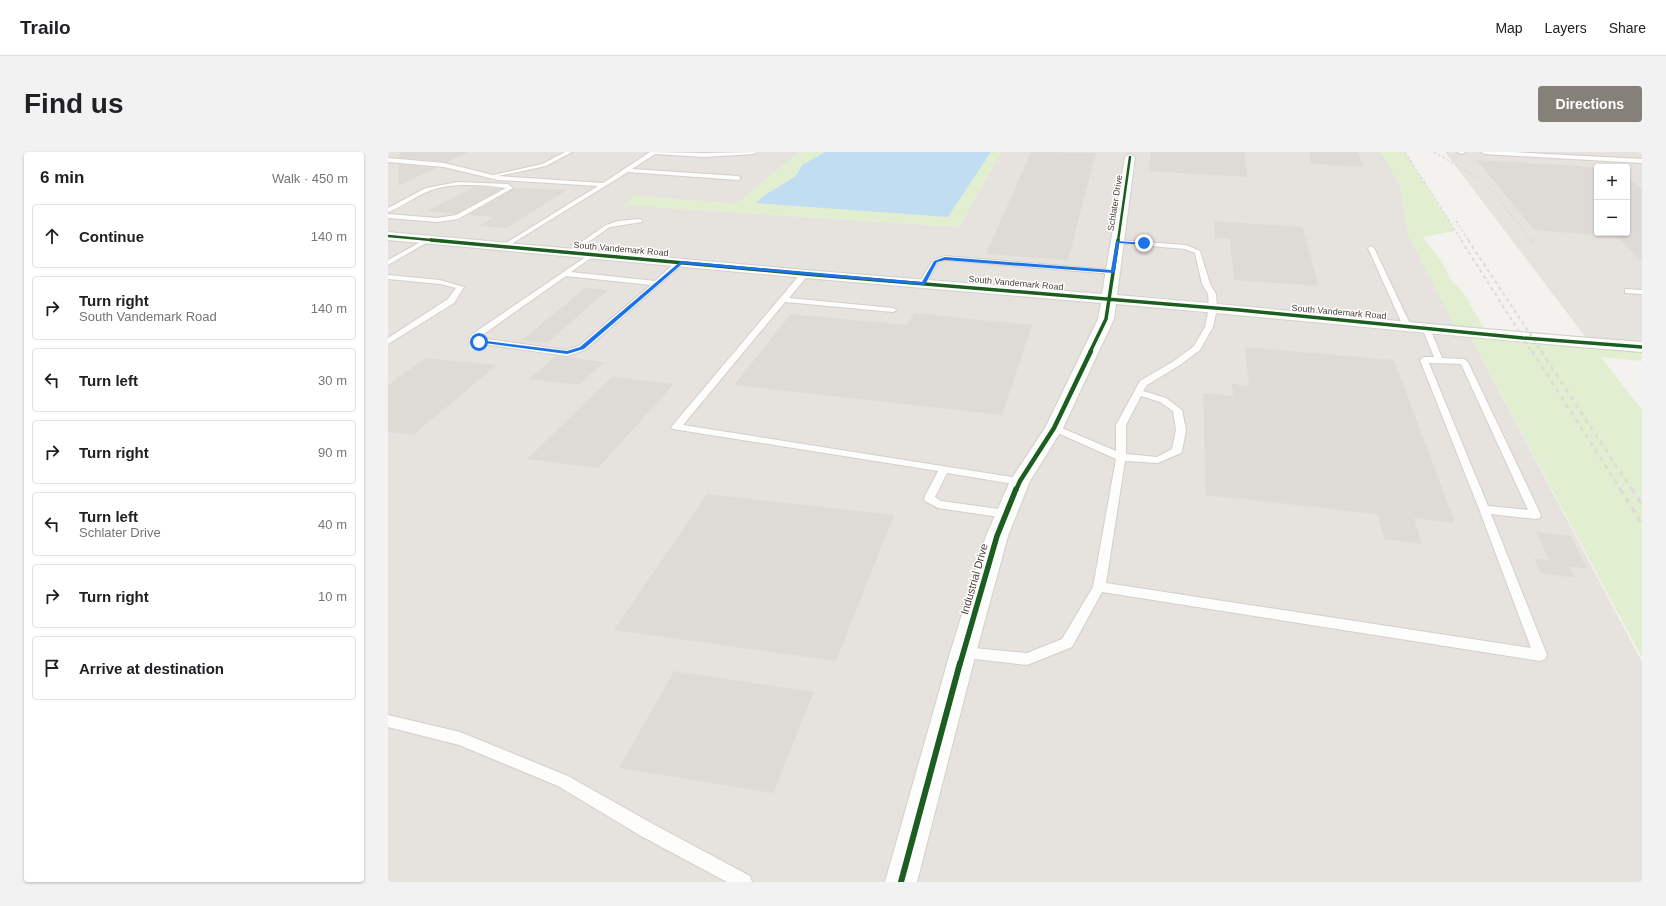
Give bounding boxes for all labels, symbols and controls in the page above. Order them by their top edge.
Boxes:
text: Trailo [20,17,71,38]
text: Map [1495,20,1523,36]
text: Layers [1545,20,1587,36]
text: Share [1609,20,1646,36]
button: Directions [1538,86,1642,122]
text: Find us [24,88,124,119]
map controls [1594,164,1630,236]
button: + [1594,164,1630,200]
text: 6 min [40,168,84,187]
text: Walk · 450 m [272,171,348,186]
street label: Schlater Drive [1106,174,1124,232]
button: − [1594,200,1630,236]
icon: ahead [41,225,63,247]
text: Continue [79,228,144,245]
text: 140 m [311,229,347,244]
route end [1135,234,1153,252]
street label: South Vandemark Road [573,240,669,258]
street label: South Vandemark Road [968,274,1064,292]
text: Turn right [79,292,149,309]
icon: right [41,297,63,319]
text: 140 m [311,301,347,316]
street label: South Vandemark Road [1291,303,1387,321]
text: South Vandemark Road [79,309,217,324]
route start [470,333,488,351]
icon: left [41,369,63,391]
text: Turn left [79,372,138,389]
text: 30 m [318,373,347,388]
icon: right [41,441,63,463]
text: Turn right [79,444,149,461]
text: 90 m [318,445,347,460]
text: Turn left [79,508,138,525]
icon: left [41,513,63,535]
text: 40 m [318,517,347,532]
text: Schlater Drive [79,525,161,540]
street label: Industrial Drive [958,542,990,616]
icon: right [41,585,63,607]
text: Turn right [79,588,149,605]
text: 10 m [318,589,347,604]
icon: arrive [41,657,63,679]
text: Arrive at destination [79,660,224,677]

